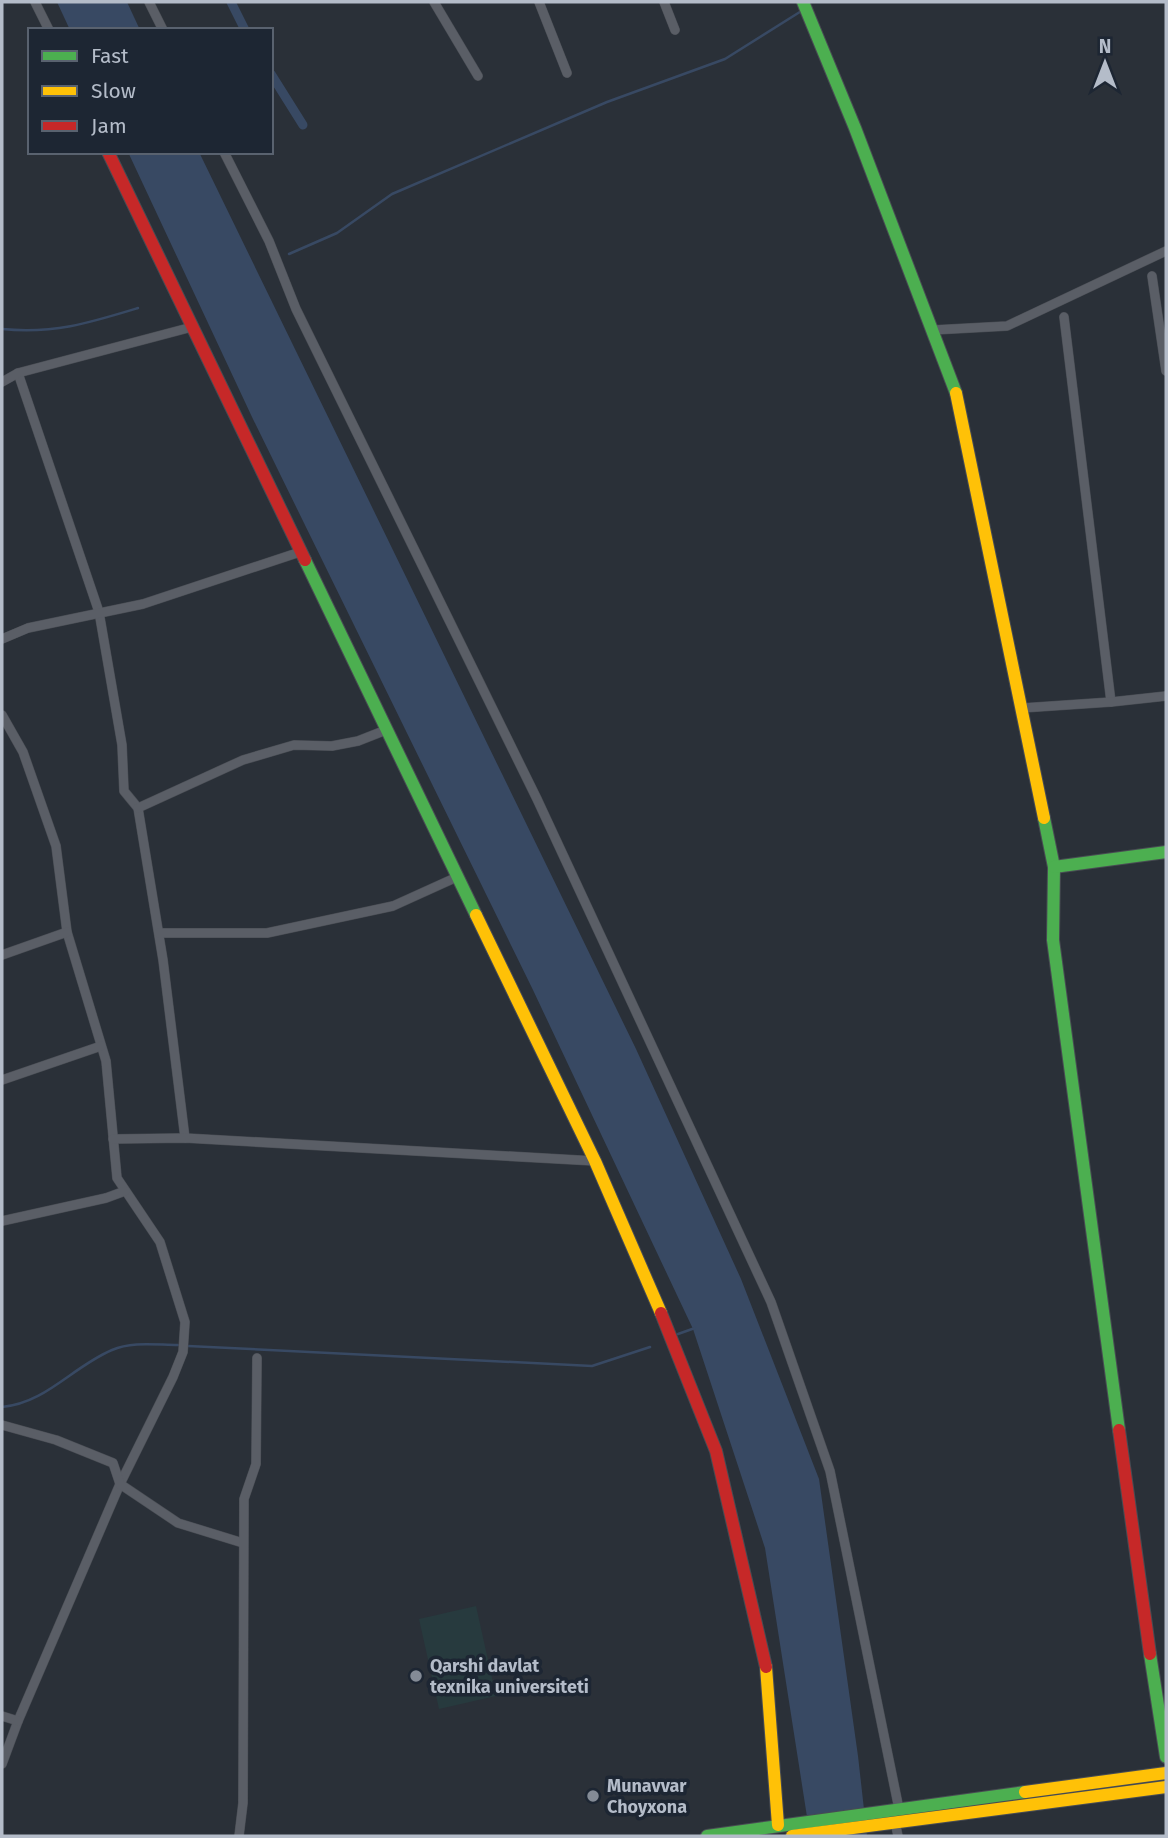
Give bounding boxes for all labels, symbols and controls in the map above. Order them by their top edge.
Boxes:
legend [28,28,273,154]
north arrow [1070,28,1140,98]
text: N [1099,35,1111,58]
text: Fast [91,43,129,69]
text: Slow [91,78,136,104]
text: Jam [91,113,127,139]
place label: Qarshi davlat texnika universiteti [430,1655,589,1698]
marker: Qarshi davlat texnika universiteti [408,1668,424,1684]
place label: Munavvar Choyxona [607,1775,687,1818]
marker: Munavvar Choyxona [585,1788,601,1804]

